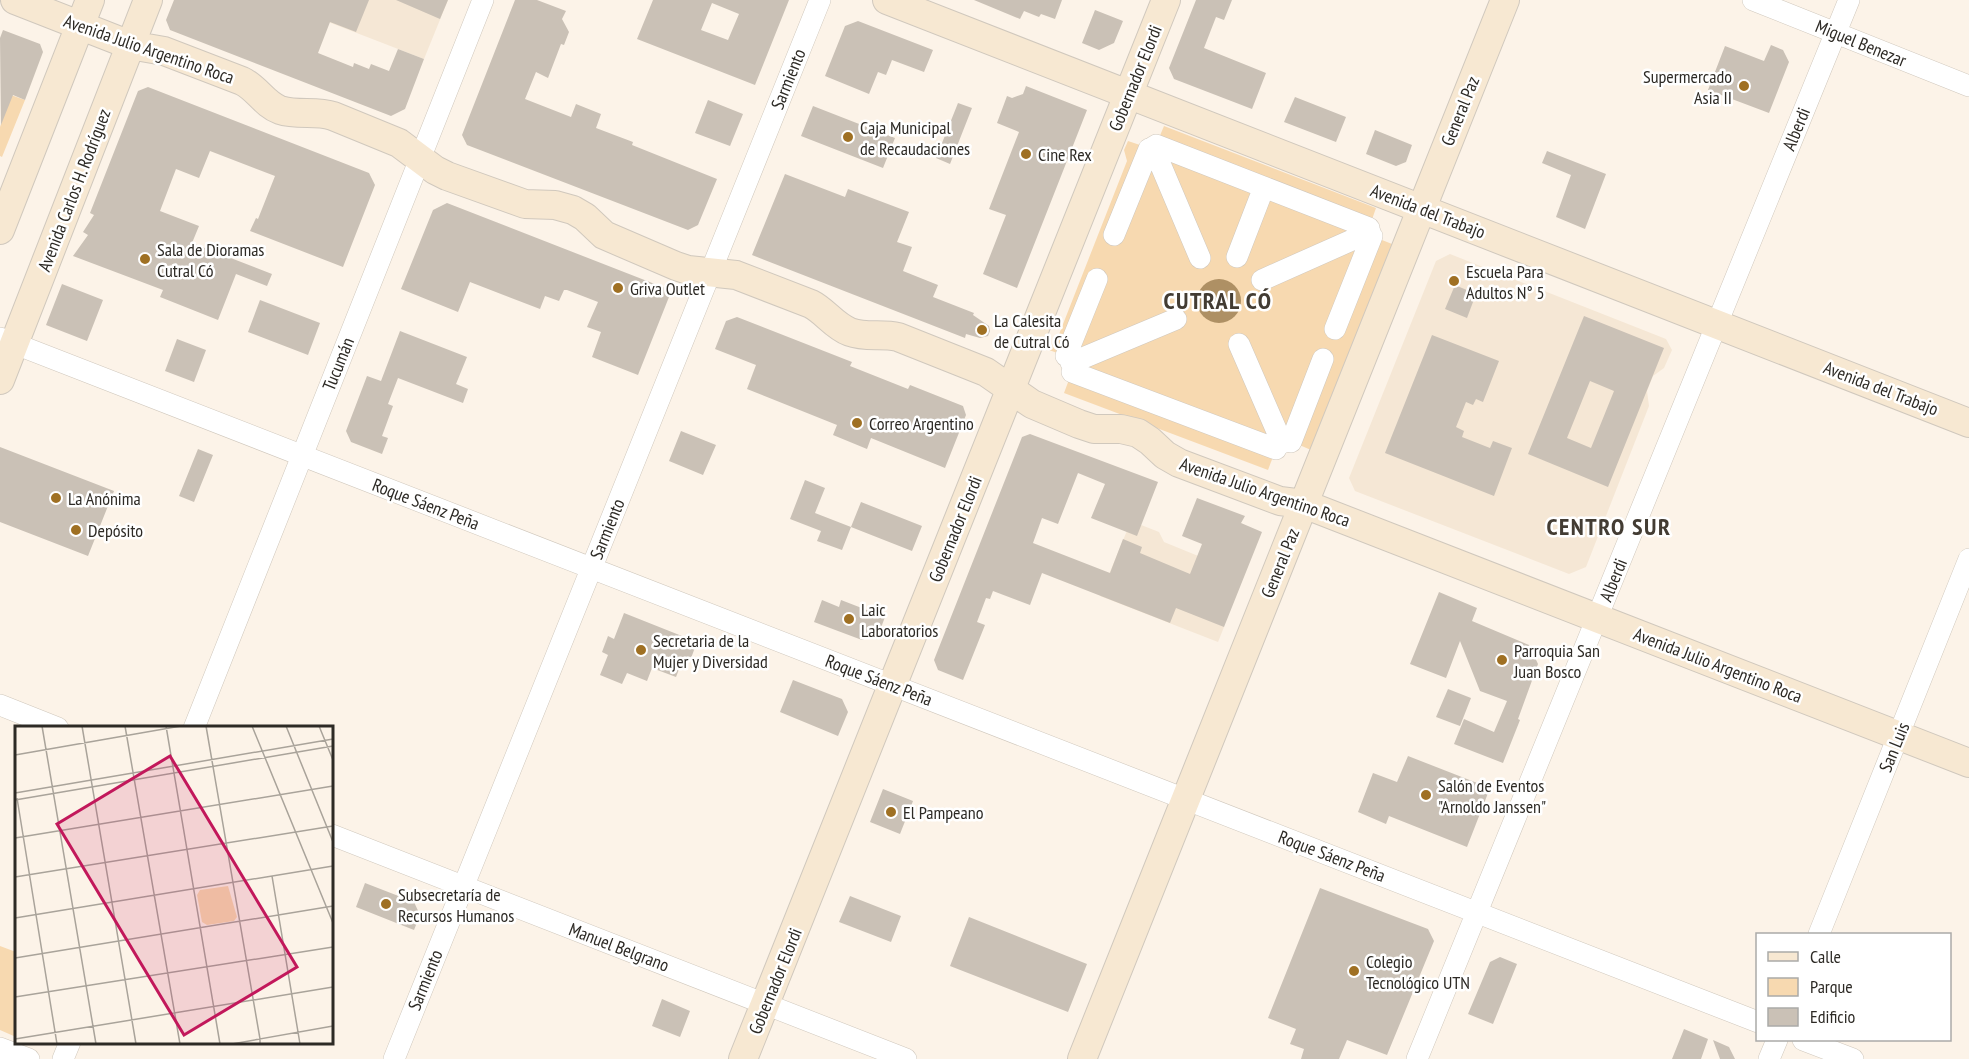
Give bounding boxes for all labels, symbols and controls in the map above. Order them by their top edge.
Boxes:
street label: Avenida Julio Argentino Roca [61,9,237,89]
street label: Miguel Benezar [1812,14,1910,72]
street label: Gobernador Elordi [1103,22,1167,134]
street label: Sarmiento [765,45,811,113]
place label: Supermercado Asia II [1643,65,1732,109]
street label: General Paz [1436,73,1484,149]
marker: Supermercado Asia II [1737,79,1751,93]
street label: Alberdi [1777,104,1815,154]
street label: Avenida Carlos H. Rodríguez [32,106,116,274]
place label: Caja Municipal de Recaudaciones [860,116,970,160]
marker: Caja Municipal de Recaudaciones [841,130,855,144]
place label: Cine Rex [1038,143,1092,166]
marker: Cine Rex [1019,147,1033,161]
street label: Avenida del Trabajo [1367,179,1489,244]
place label: Sala de Dioramas Cutral Có [157,238,264,282]
marker: Sala de Dioramas Cutral Có [138,252,152,266]
place label: Escuela Para Adultos N° 5 [1466,260,1545,304]
marker: Escuela Para Adultos N° 5 [1447,274,1461,288]
place label: Griva Outlet [630,277,705,300]
marker: Griva Outlet [611,281,625,295]
district label: CUTRAL CÓ [1164,285,1272,316]
place label: La Calesita de Cutral Có [994,309,1070,353]
marker: La Calesita de Cutral Có [975,323,989,337]
street label: Tucumán [317,334,359,394]
street label: Avenida del Trabajo [1820,356,1942,421]
place label: Correo Argentino [869,412,974,435]
marker: Correo Argentino [850,416,864,430]
street label: Avenida Julio Argentino Roca [1177,452,1353,532]
street label: Roque Sáenz Peña [369,473,483,535]
street label: Gobernador Elordi [923,473,987,585]
place label: La Anónima [68,487,141,510]
marker: La Anónima [49,491,63,505]
street label: Sarmiento [584,495,630,563]
district label: CENTRO SUR [1547,511,1671,542]
place label: Depósito [88,519,143,542]
marker: Depósito [69,523,83,537]
street label: General Paz [1256,525,1304,601]
street label: Alberdi [1594,555,1632,605]
place label: Laic Laboratorios [861,598,938,642]
marker: Laic Laboratorios [842,612,856,626]
street label: Avenida Julio Argentino Roca [1631,622,1805,708]
place label: Secretaria de la Mujer y Diversidad [653,629,768,673]
place label: Parroquia San Juan Bosco [1513,639,1600,683]
marker: Secretaria de la Mujer y Diversidad [634,643,648,657]
street label: Roque Sáenz Peña [822,649,936,711]
marker: Parroquia San Juan Bosco [1495,653,1509,667]
street label: San Luis [1874,719,1914,775]
inset map [15,726,333,1044]
place label: Salón de Eventos "Arnoldo Janssen" [1438,774,1546,818]
marker: Salón de Eventos "Arnoldo Janssen" [1419,788,1433,802]
place label: El Pampeano [903,801,984,824]
marker: El Pampeano [884,805,898,819]
street label: Roque Sáenz Peña [1275,825,1389,887]
place label: Subsecretaría de Recursos Humanos [398,883,514,927]
marker: Subsecretaría de Recursos Humanos [379,897,393,911]
street label: Manuel Belgrano [566,917,673,977]
street label: Gobernador Elordi [743,925,807,1037]
legend [1756,933,1951,1041]
text: Calle [1810,945,1841,968]
street label: Sarmiento [402,946,448,1014]
place label: Colegio Tecnológico UTN [1366,950,1470,994]
marker: Colegio Tecnológico UTN [1347,964,1361,978]
text: Parque [1810,975,1853,998]
text: Edificio [1810,1005,1856,1028]

